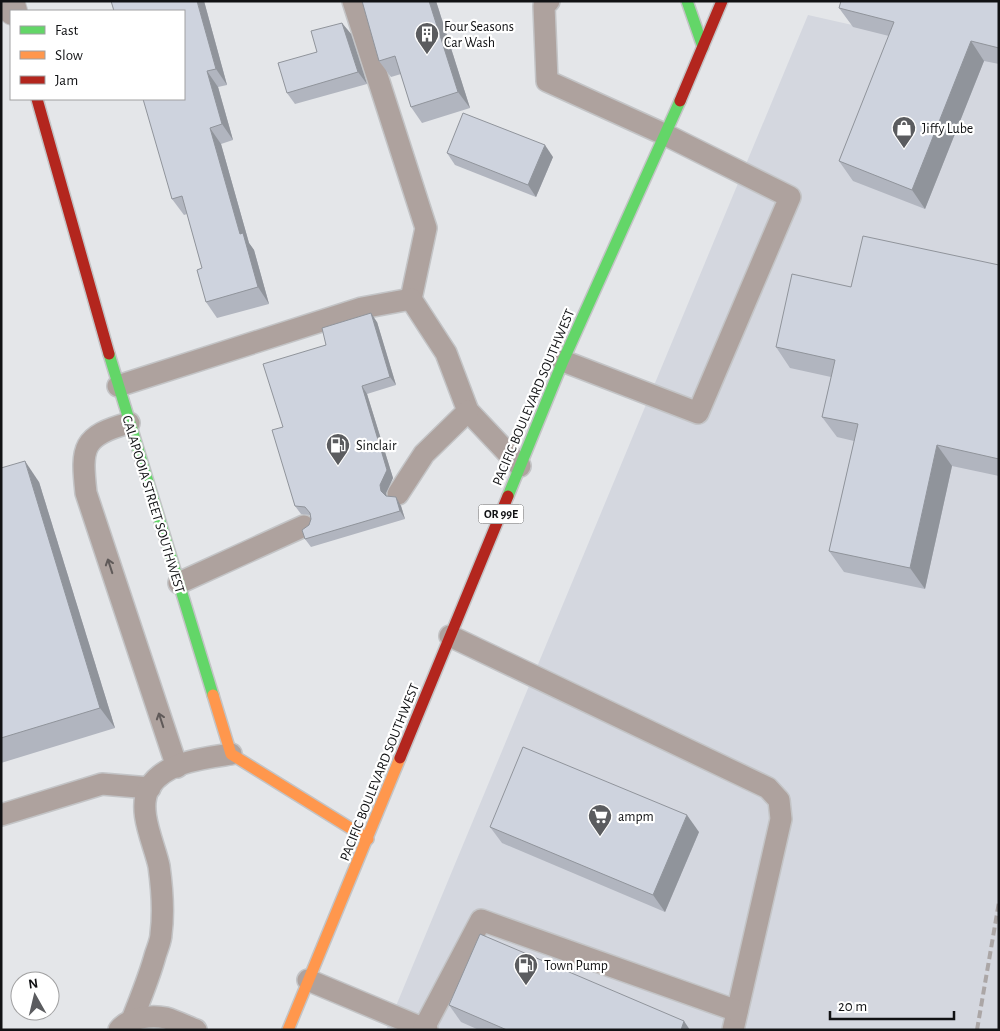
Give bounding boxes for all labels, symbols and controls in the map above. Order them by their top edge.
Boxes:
legend [10,10,185,100]
place label: Four Seasons Car Wash [444,20,514,50]
building icon: Four Seasons Car Wash [414,21,440,55]
text: Fast [55,23,79,38]
text: Slow [55,48,83,63]
text: Jam [55,73,78,88]
shop icon: Jiffy Lube [891,115,917,149]
place label: Jiffy Lube [922,122,973,136]
street label: PACIFIC BOULEVARD SOUTHWEST [490,307,578,488]
street label: CALAPOOIA STREET SOUTHWEST [119,414,187,595]
fuel station icon: Sinclair [325,432,351,466]
place label: Sinclair [356,439,397,453]
road number: OR 99E [478,504,524,524]
one-way arrow [105,558,115,574]
street label: PACIFIC BOULEVARD SOUTHWEST [338,681,422,863]
one-way arrow [156,713,166,729]
supermarket icon: ampm [587,803,613,837]
place label: ampm [618,810,654,824]
fuel station icon: Town Pump [513,952,539,986]
place label: Town Pump [544,959,608,973]
north arrow [10,971,60,1021]
text: N [28,977,39,992]
scale bar [830,988,954,1020]
text: 20 m [838,999,867,1014]

